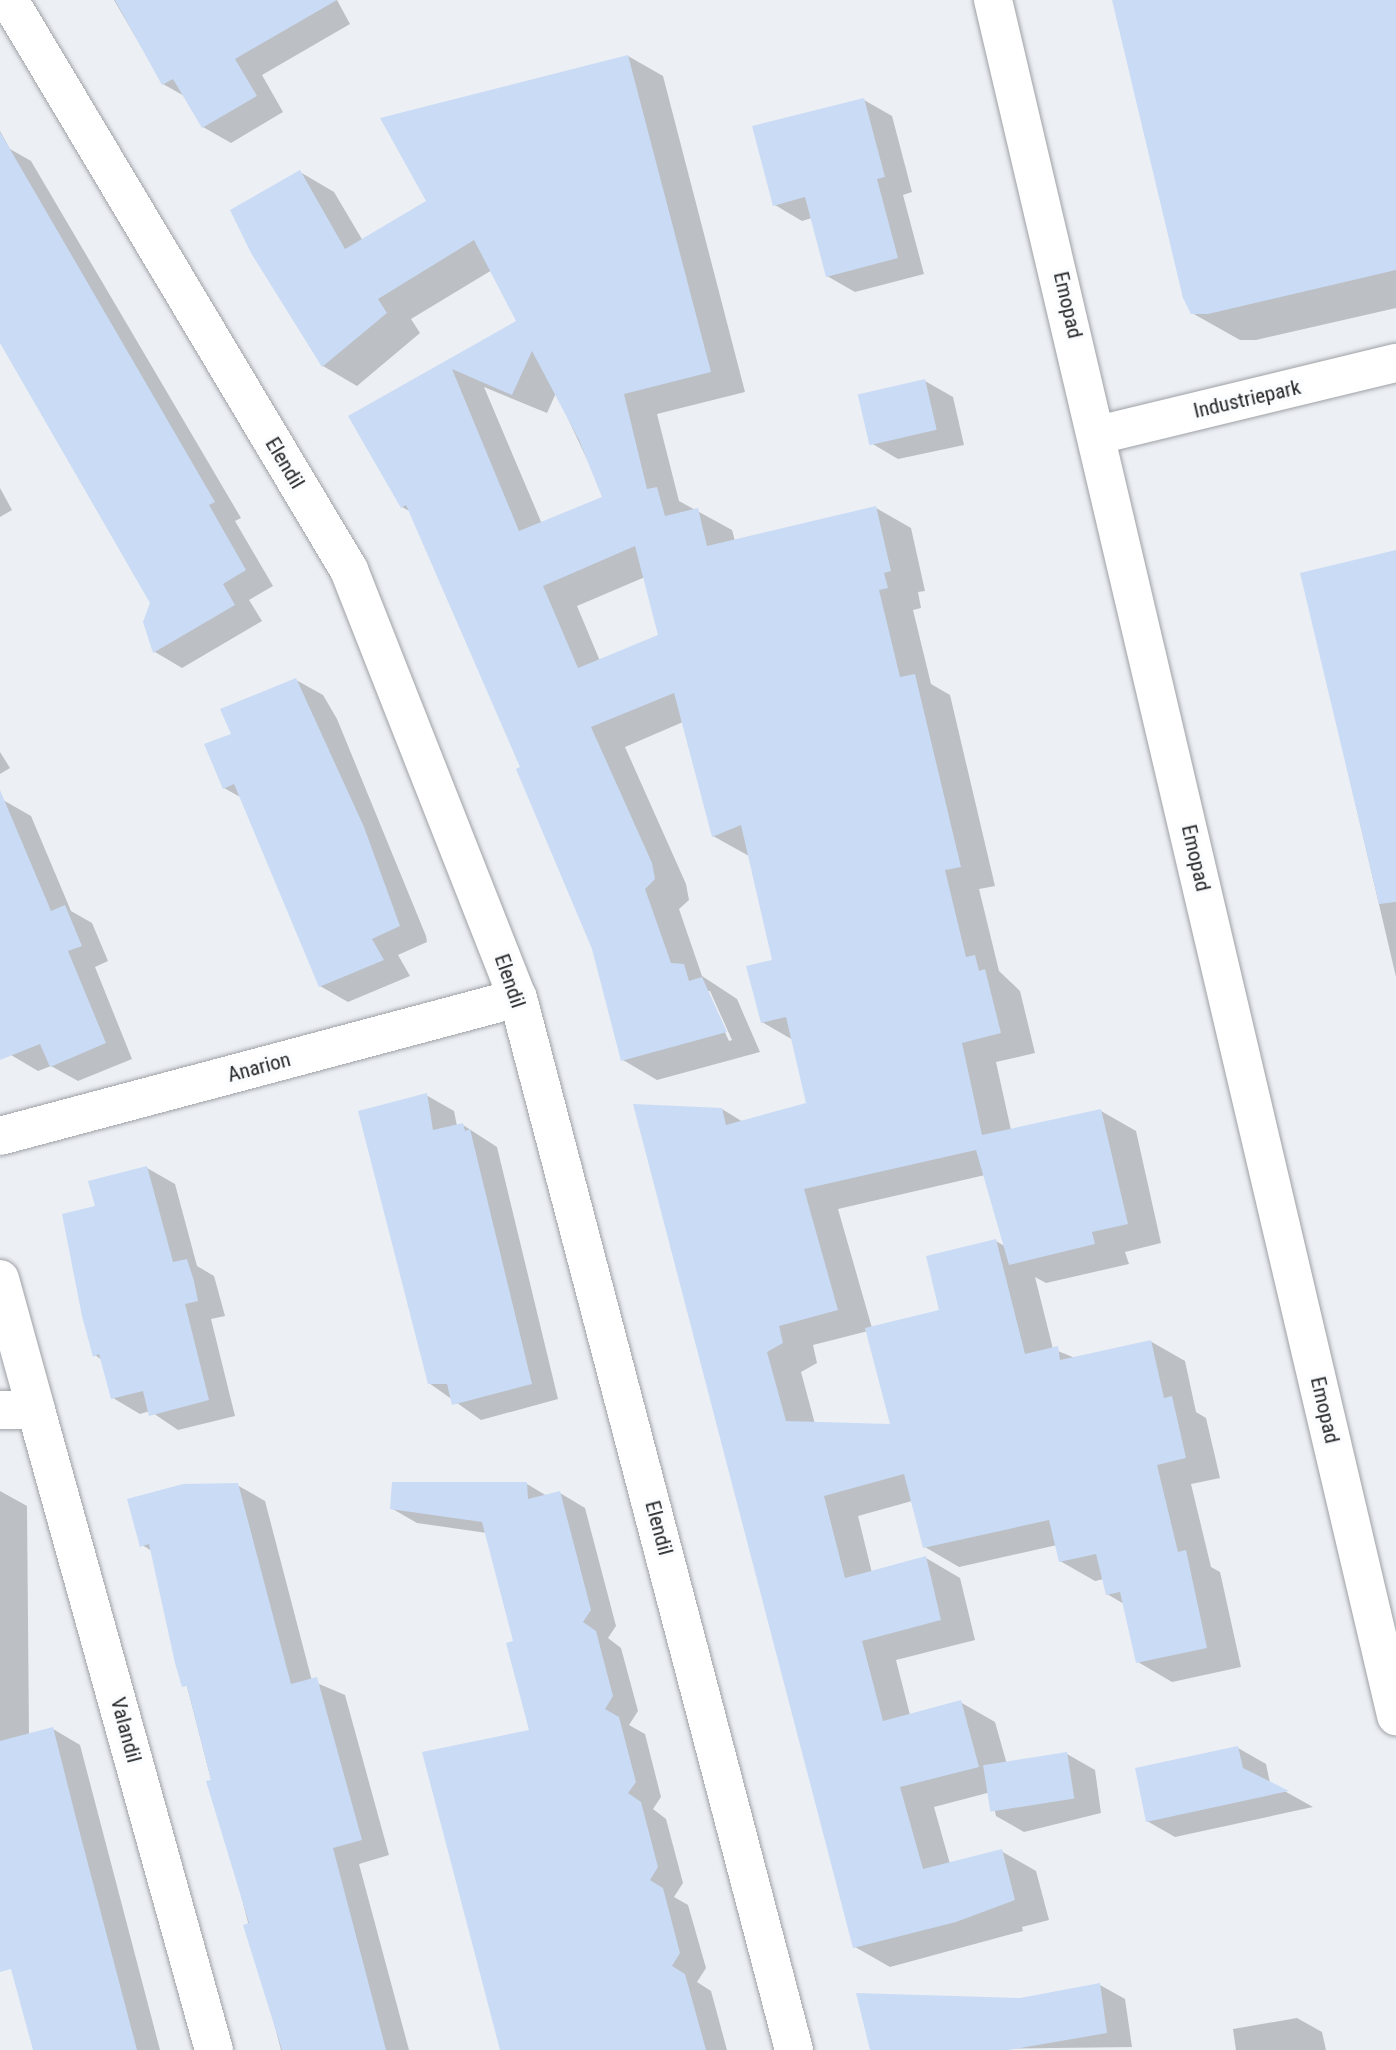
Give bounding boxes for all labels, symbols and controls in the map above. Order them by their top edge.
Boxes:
street label: Emopad [1048,269,1088,341]
street label: Industriepark [1191,374,1303,424]
street label: Elendil [260,433,310,493]
street label: Emopad [1176,822,1216,894]
street label: Elendil [489,951,531,1011]
street label: Anarion [225,1047,293,1087]
street label: Emopad [1305,1374,1345,1446]
street label: Elendil [640,1498,678,1558]
street label: Valandil [105,1695,147,1765]

